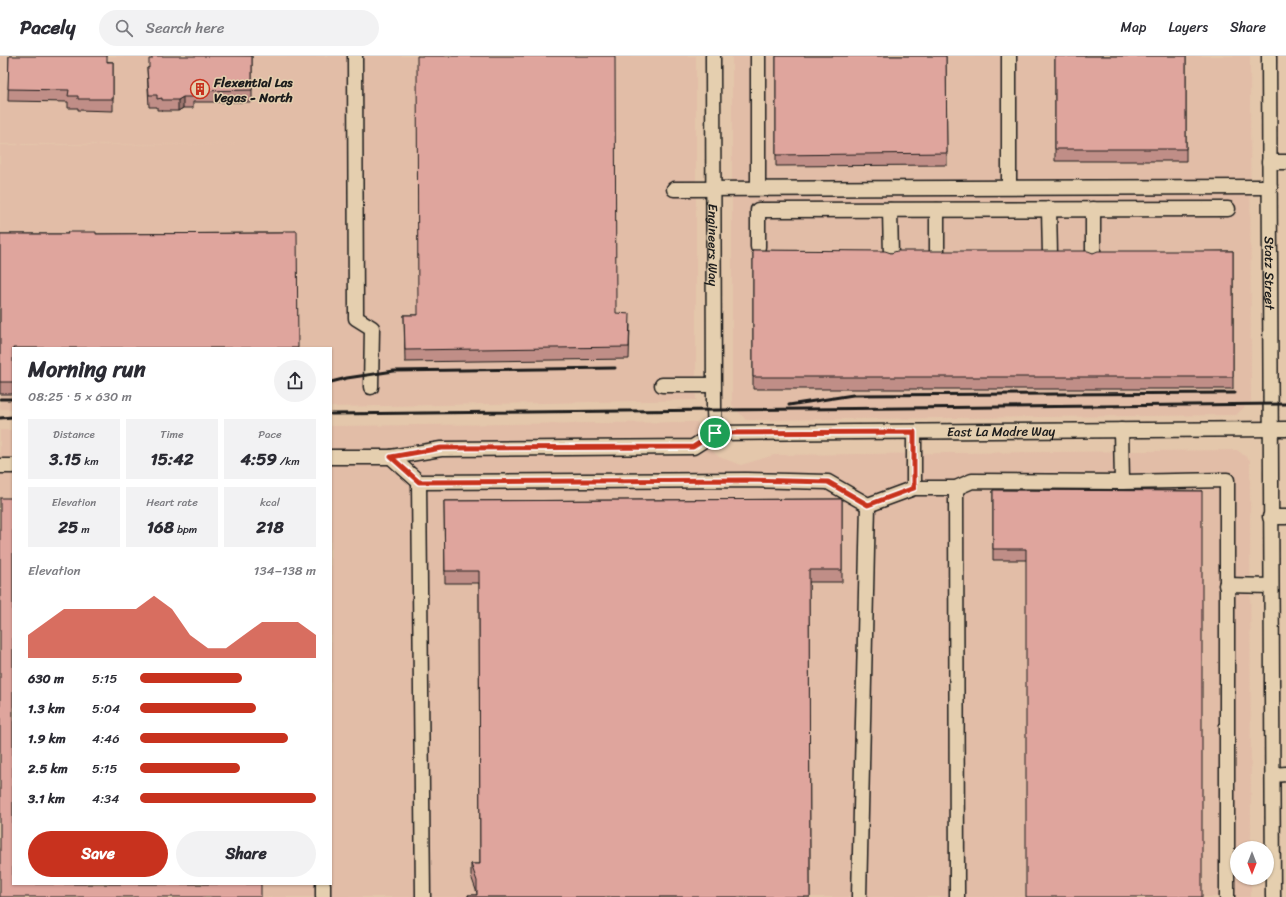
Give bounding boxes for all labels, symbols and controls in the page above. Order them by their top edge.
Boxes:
search box [99,10,379,46]
text: Pacely [20,11,75,44]
text: Search here [145,15,224,41]
text: Map [1121,15,1146,40]
text: Layers [1168,15,1208,40]
text: Share [1230,15,1266,40]
icon: search [113,17,135,39]
place label: Flexential Las Vegas - North [213,71,293,109]
building icon: Flexential Las Vegas - North [189,78,211,100]
street label: Engineers Way [702,204,725,287]
street label: Statz Street [1258,236,1282,311]
text: Morning run [28,350,146,389]
button: share [274,360,316,402]
text: 08:25 · 5 × 630 m [28,385,132,408]
pin [698,416,732,450]
street label: East La Madre Way [947,419,1056,443]
icon: arrive [704,422,726,444]
text: Distance [53,425,95,444]
text: Time [160,425,184,444]
text: Pace [258,425,282,444]
text: 3.15 [49,444,82,474]
text: 15:42 [150,444,194,474]
text: 4:59 [240,444,277,474]
text: km [82,452,99,471]
text: /km [277,452,300,471]
text: Elevation [52,493,96,512]
text: Heart rate [146,493,198,512]
text: kcal [260,493,280,512]
text: 25 [58,512,78,542]
text: 168 [147,512,174,542]
text: 218 [256,512,284,542]
text: m [78,520,90,539]
text: bpm [174,520,197,539]
text: Elevation [28,559,81,582]
text: 134–138 m [254,559,316,582]
text: 630 m [28,667,64,690]
text: 5:15 [92,667,117,690]
text: 1.3 km [28,697,65,720]
text: 5:04 [92,697,120,720]
text: 1.9 km [28,727,66,750]
text: 4:46 [92,727,120,750]
text: 2.5 km [28,757,68,780]
text: 5:15 [92,757,117,780]
text: 3.1 km [28,787,65,810]
text: 4:34 [92,787,119,810]
button: Save [28,831,168,877]
button: Share [176,831,316,877]
north arrow [1230,841,1274,885]
map controls [1230,841,1274,885]

